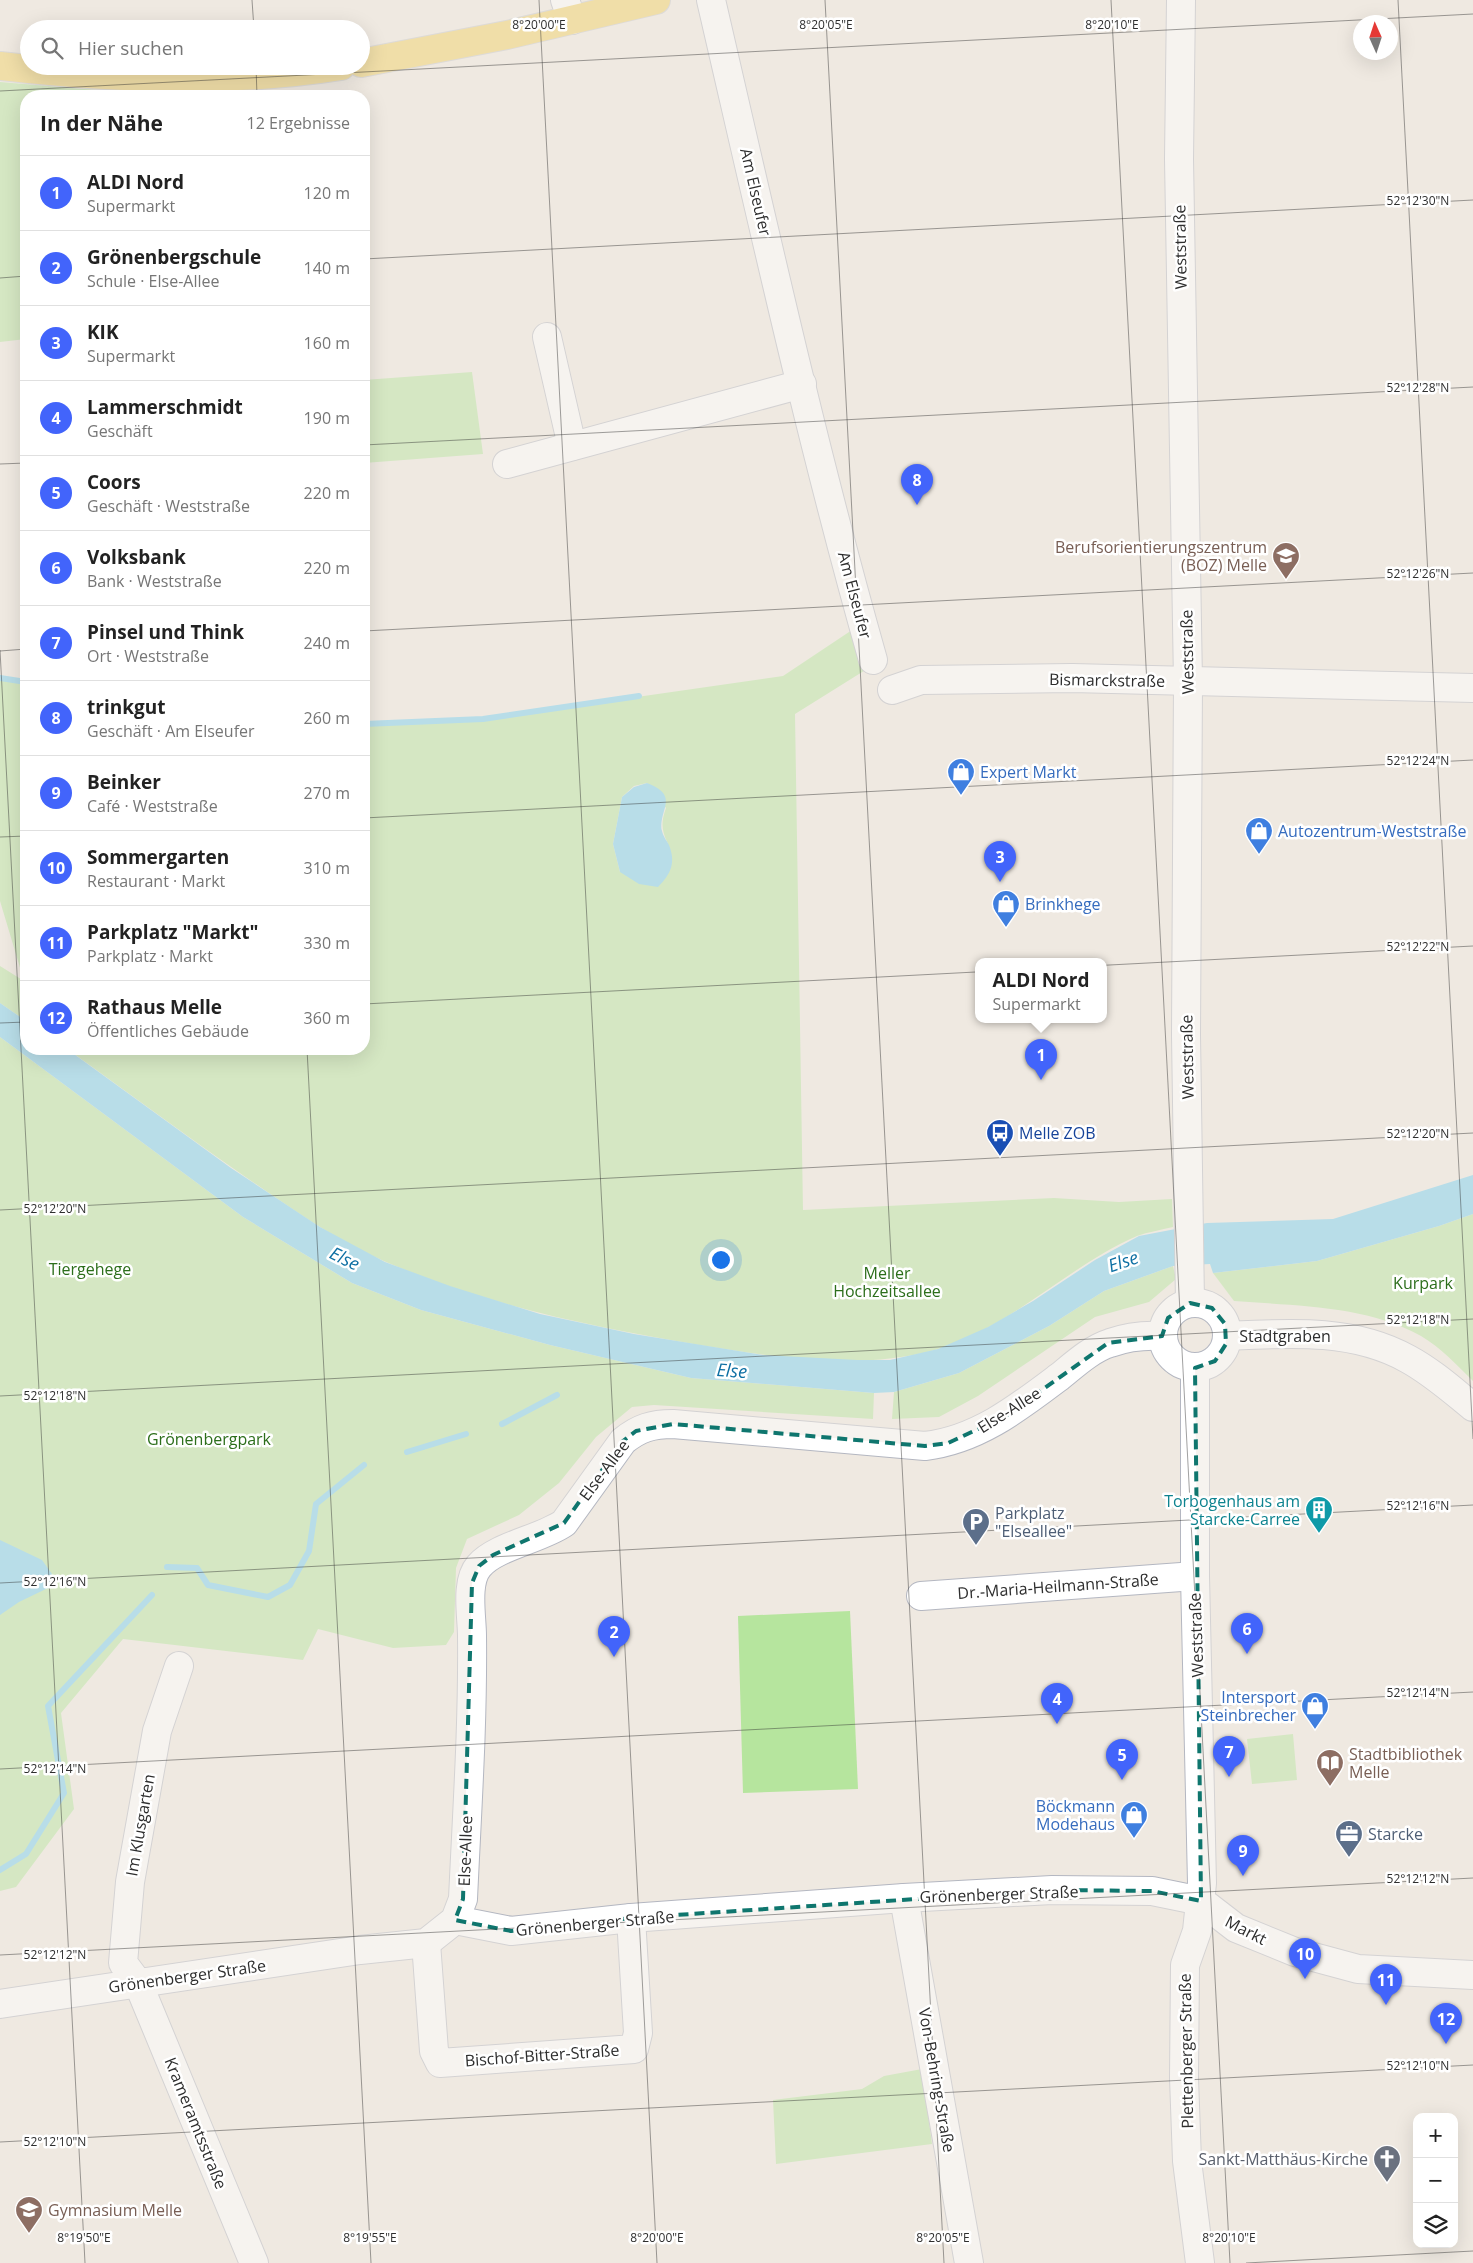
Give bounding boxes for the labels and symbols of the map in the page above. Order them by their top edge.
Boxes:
north arrow [1353,15,1398,60]
text: 8°20'00"E [512,16,566,33]
text: 8°20'05"E [799,16,853,33]
text: 8°20'10"E [1085,16,1139,33]
street label: Am Elseufer [735,146,777,238]
text: 52°12'30"N [1387,192,1449,209]
street label: Weststraße [1168,204,1192,290]
text: 52°12'28"N [1387,379,1449,396]
pin: 8 [901,464,933,505]
place label: Berufsorientierungszentrum (BOZ) Melle [1055,536,1267,576]
school or university icon: Berufsorientierungszentrum (BOZ) Melle [1271,541,1301,580]
street label: Am Elseufer [833,549,877,641]
text: 52°12'26"N [1387,565,1449,582]
street label: Weststraße [1175,609,1199,695]
street label: Bismarckstraße [1049,668,1165,692]
text: 52°12'24"N [1387,752,1449,769]
shop icon: Expert Markt [946,757,976,796]
place label: Expert Markt [980,761,1077,783]
shop icon: Autozentrum-Weststraße [1244,816,1274,855]
place label: Autozentrum-Weststraße [1278,820,1466,842]
pin: 3 [984,841,1016,882]
shop icon: Brinkhege [991,889,1021,928]
place label: Brinkhege [1025,893,1101,915]
text: 52°12'22"N [1387,938,1449,955]
street label: Weststraße [1175,1014,1199,1100]
pin: 1 [1025,1039,1057,1080]
bus stop icon: Melle ZOB [985,1118,1015,1157]
place label: Melle ZOB [1019,1122,1096,1144]
text: 52°12'20"N [1387,1125,1449,1142]
text: 52°12'20"N [24,1200,86,1217]
water label: Else [326,1241,364,1275]
water label: Else [1105,1245,1141,1277]
your location [708,1247,734,1273]
park label: Tiergehege [49,1258,131,1280]
park label: Meller Hochzeitsallee [833,1262,941,1302]
park label: Kurpark [1393,1272,1453,1294]
text: 52°12'18"N [1387,1311,1449,1328]
street label: Stadtgraben [1239,1325,1331,1347]
water label: Else [716,1357,748,1383]
street label: Else-Allee [973,1382,1045,1438]
text: 52°12'18"N [24,1387,86,1404]
park label: Grönenbergpark [147,1428,272,1450]
street label: Else-Allee [574,1435,634,1505]
place label: Torbogenhaus am Starcke-Carree [1164,1490,1300,1530]
building icon: Torbogenhaus am Starcke-Carree [1304,1495,1334,1534]
text: 52°12'16"N [1387,1497,1449,1514]
place label: Parkplatz "Elseallee" [995,1502,1072,1542]
parking icon: Parkplatz "Elseallee" [961,1507,991,1546]
street label: Dr.-Maria-Heilmann-Straße [957,1568,1159,1604]
text: 52°12'16"N [24,1573,86,1590]
street label: Weststraße [1184,1592,1208,1678]
pin: 6 [1231,1613,1263,1654]
pin: 2 [598,1616,630,1657]
pin: 4 [1041,1683,1073,1724]
text: 52°12'14"N [1387,1684,1449,1701]
place label: Intersport Steinbrecher [1200,1686,1296,1726]
shop icon: Intersport Steinbrecher [1300,1691,1330,1730]
pin: 7 [1213,1736,1245,1777]
pin: 5 [1106,1739,1138,1780]
place label: Stadtbibliothek Melle [1349,1743,1463,1783]
library icon: Stadtbibliothek Melle [1315,1748,1345,1787]
text: 52°12'14"N [24,1760,86,1777]
street label: Im Klusgarten [120,1772,160,1878]
place label: Böckmann Modehaus [1036,1795,1115,1835]
shop icon: Böckmann Modehaus [1119,1800,1149,1839]
street label: Else-Allee [453,1815,477,1887]
office icon: Starcke [1334,1819,1364,1858]
place label: Starcke [1368,1823,1423,1845]
pin: 9 [1227,1835,1259,1876]
text: 52°12'12"N [1387,1870,1449,1887]
street label: Grönenberger Straße [919,1880,1079,1908]
street label: Grönenberger Straße [515,1905,675,1941]
street label: Markt [1221,1910,1271,1950]
pin: 10 [1289,1938,1321,1979]
text: 52°12'12"N [24,1946,86,1963]
street label: Grönenberger Straße [107,1954,267,1998]
pin: 11 [1370,1964,1402,2005]
street label: Plettenberger Straße [1174,1973,1198,2129]
pin: 12 [1430,2003,1462,2044]
street label: Von-Behring-Straße [913,2006,961,2154]
street label: Bischof-Bitter-Straße [464,2039,620,2071]
street label: Krameramtsstraße [160,2054,232,2192]
text: 52°12'10"N [1387,2057,1449,2074]
text: 52°12'10"N [24,2133,86,2150]
church icon: Sankt-Matthäus-Kirche [1372,2144,1402,2183]
place label: Sankt-Matthäus-Kirche [1198,2148,1368,2170]
school or university icon: Gymnasium Melle [14,2195,44,2234]
place label: Gymnasium Melle [48,2199,182,2221]
text: 8°19'50"E [57,2229,111,2246]
text: 8°19'55"E [343,2229,397,2246]
text: 8°20'00"E [630,2229,684,2246]
text: 8°20'05"E [916,2229,970,2246]
text: 8°20'10"E [1202,2229,1256,2246]

